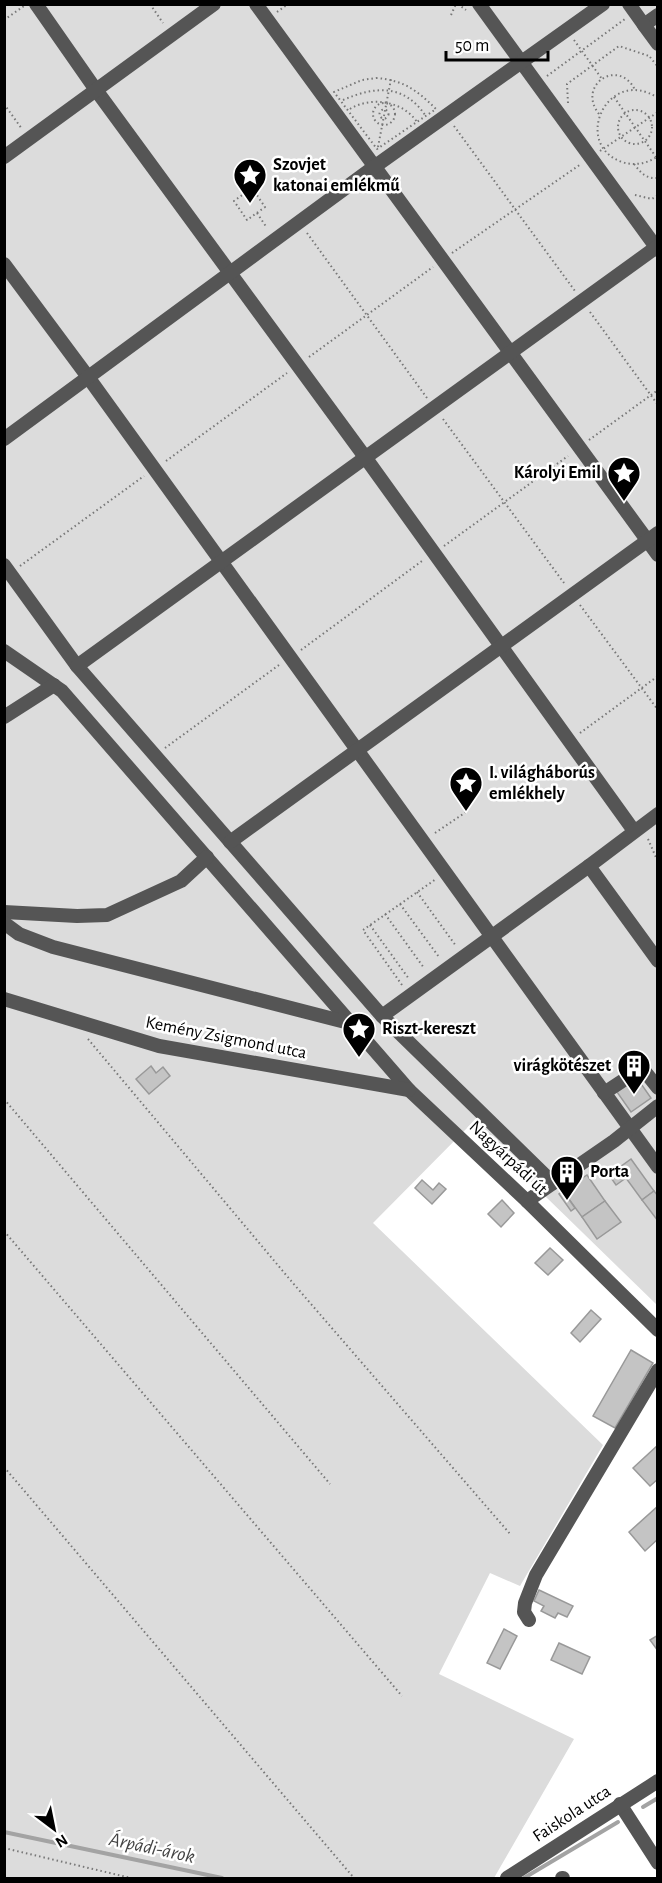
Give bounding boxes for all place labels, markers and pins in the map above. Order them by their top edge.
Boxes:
place label: Szovjet katonai emlékmű [273,156,400,195]
place icon: Szovjet katonai emlékmű [232,157,268,204]
place icon: Károlyi Emil [606,455,642,502]
place label: Károlyi Emil [514,464,601,482]
place label: I. világháborús emlékhely [489,764,595,803]
place icon: I. világháborús emlékhely [448,765,484,812]
place icon: Riszt-kereszt [341,1011,377,1058]
place label: Riszt-kereszt [382,1020,476,1038]
building icon: virágkötészet [616,1048,652,1095]
place label: virágkötészet [514,1057,611,1075]
building icon: Porta [549,1154,585,1201]
place label: Porta [590,1163,630,1181]

